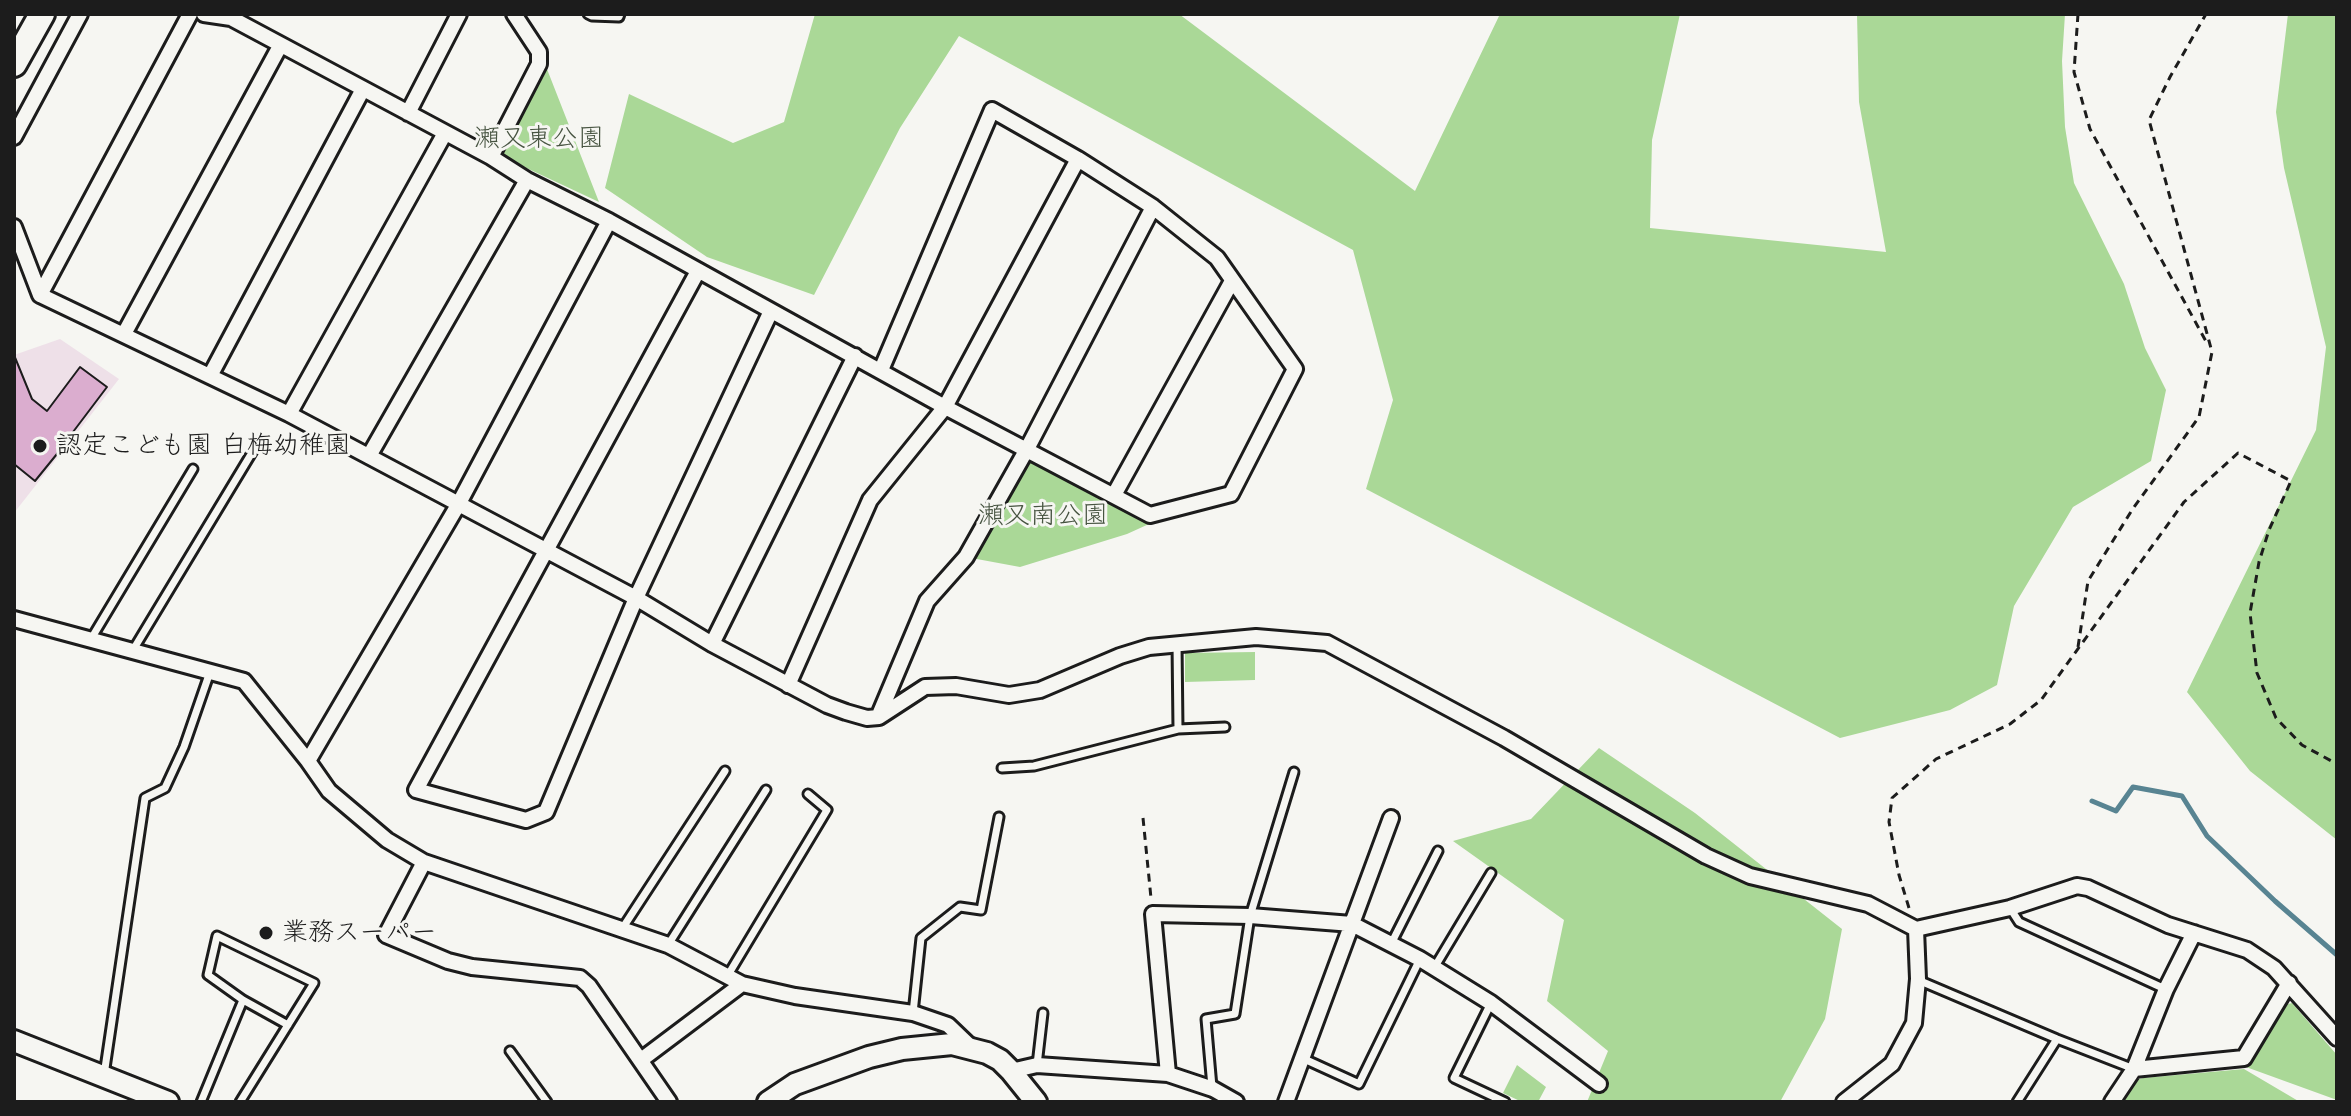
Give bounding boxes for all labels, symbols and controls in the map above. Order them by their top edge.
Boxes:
park label: 瀬又東公園 [474,123,604,155]
place label: 認定こども園 白梅幼稚園 [56,430,351,462]
marker: 認定こども園 白梅幼稚園 [31,437,49,455]
park label: 瀬又南公園 [978,500,1108,532]
place label: 業務スーパー [282,917,437,949]
marker: 業務スーパー [257,924,275,942]

